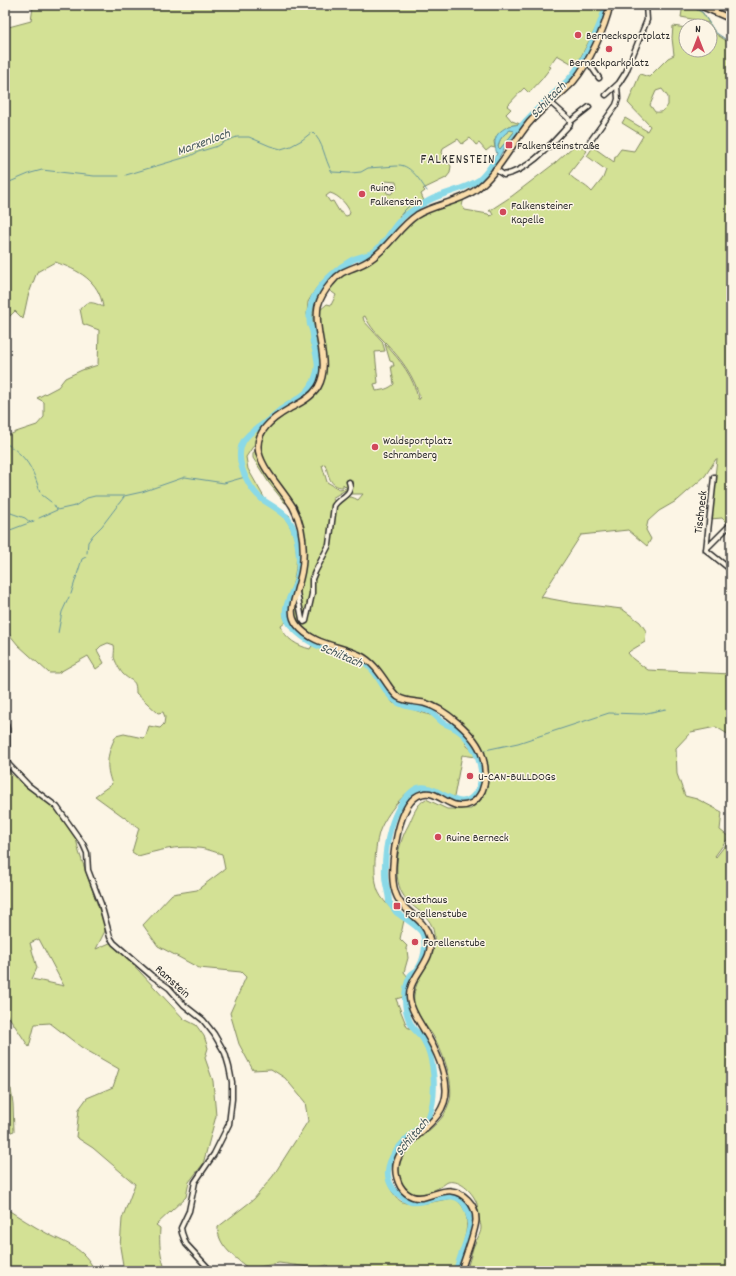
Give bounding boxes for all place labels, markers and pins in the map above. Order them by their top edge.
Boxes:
place label: Bernecksportplatz [586,28,670,45]
marker: Bernecksportplatz [573,30,583,40]
marker: Berneckparkplatz [604,44,614,54]
place label: Berneckparkplatz [569,55,649,72]
place label: Falkensteinstraße [517,138,600,155]
marker: Falkensteinstraße [504,140,514,150]
place label: Ruine Falkenstein [370,180,423,211]
marker: Ruine Falkenstein [357,189,367,199]
place label: Falkensteiner Kapelle [511,198,573,229]
marker: Falkensteiner Kapelle [498,207,508,217]
place label: Waldsportplatz Schramberg [383,433,452,464]
marker: Waldsportplatz Schramberg [370,442,380,452]
place label: U-CAN-BULLDOGs [478,769,556,786]
marker: U-CAN-BULLDOGs [465,771,475,781]
place label: Ruine Berneck [446,830,509,847]
marker: Ruine Berneck [433,832,443,842]
place label: Gasthaus Forellenstube [405,892,467,923]
marker: Gasthaus Forellenstube [392,901,402,911]
place label: Forellenstube [423,935,485,952]
marker: Forellenstube [410,937,420,947]

